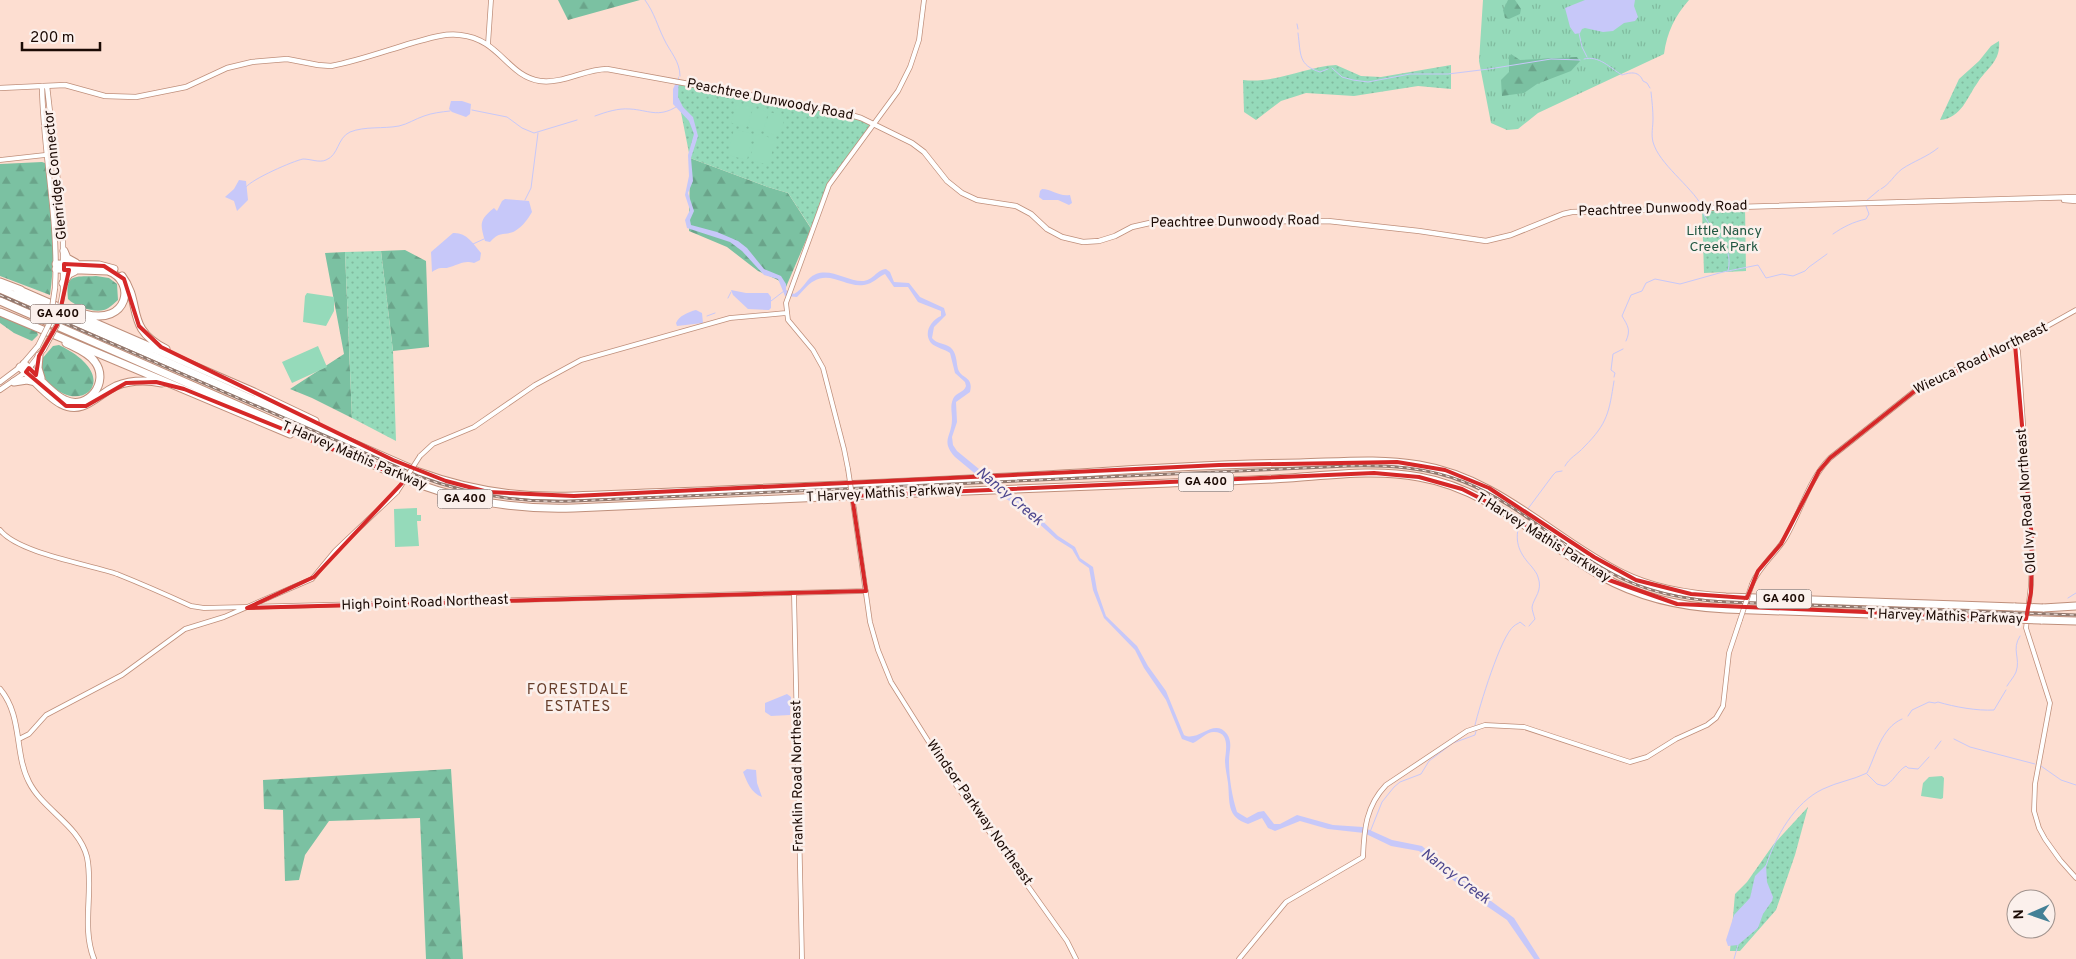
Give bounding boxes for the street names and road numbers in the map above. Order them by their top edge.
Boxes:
street label: Peachtree Dunwoody Road [685,76,855,124]
street label: Glenridge Connector [41,109,71,241]
street label: Peachtree Dunwoody Road [1578,198,1748,220]
street label: Peachtree Dunwoody Road [1150,212,1320,232]
road number: GA 400 [30,304,86,324]
street label: Wieuca Road Northeast [1911,319,2051,399]
street label: T Harvey Mathis Parkway [279,418,429,494]
street label: Old Ivy Road Northeast [2013,428,2041,574]
road number: GA 400 [1178,472,1234,492]
street label: T Harvey Mathis Parkway [806,481,962,507]
road number: GA 400 [438,489,492,508]
street label: T Harvey Mathis Parkway [1472,489,1614,587]
road number: GA 400 [1756,590,1812,608]
street label: High Point Road Northeast [341,592,509,614]
street label: T Harvey Mathis Parkway [1867,606,2023,628]
street label: Franklin Road Northeast [788,700,808,852]
street label: Windsor Parkway Northeast [922,737,1036,889]

